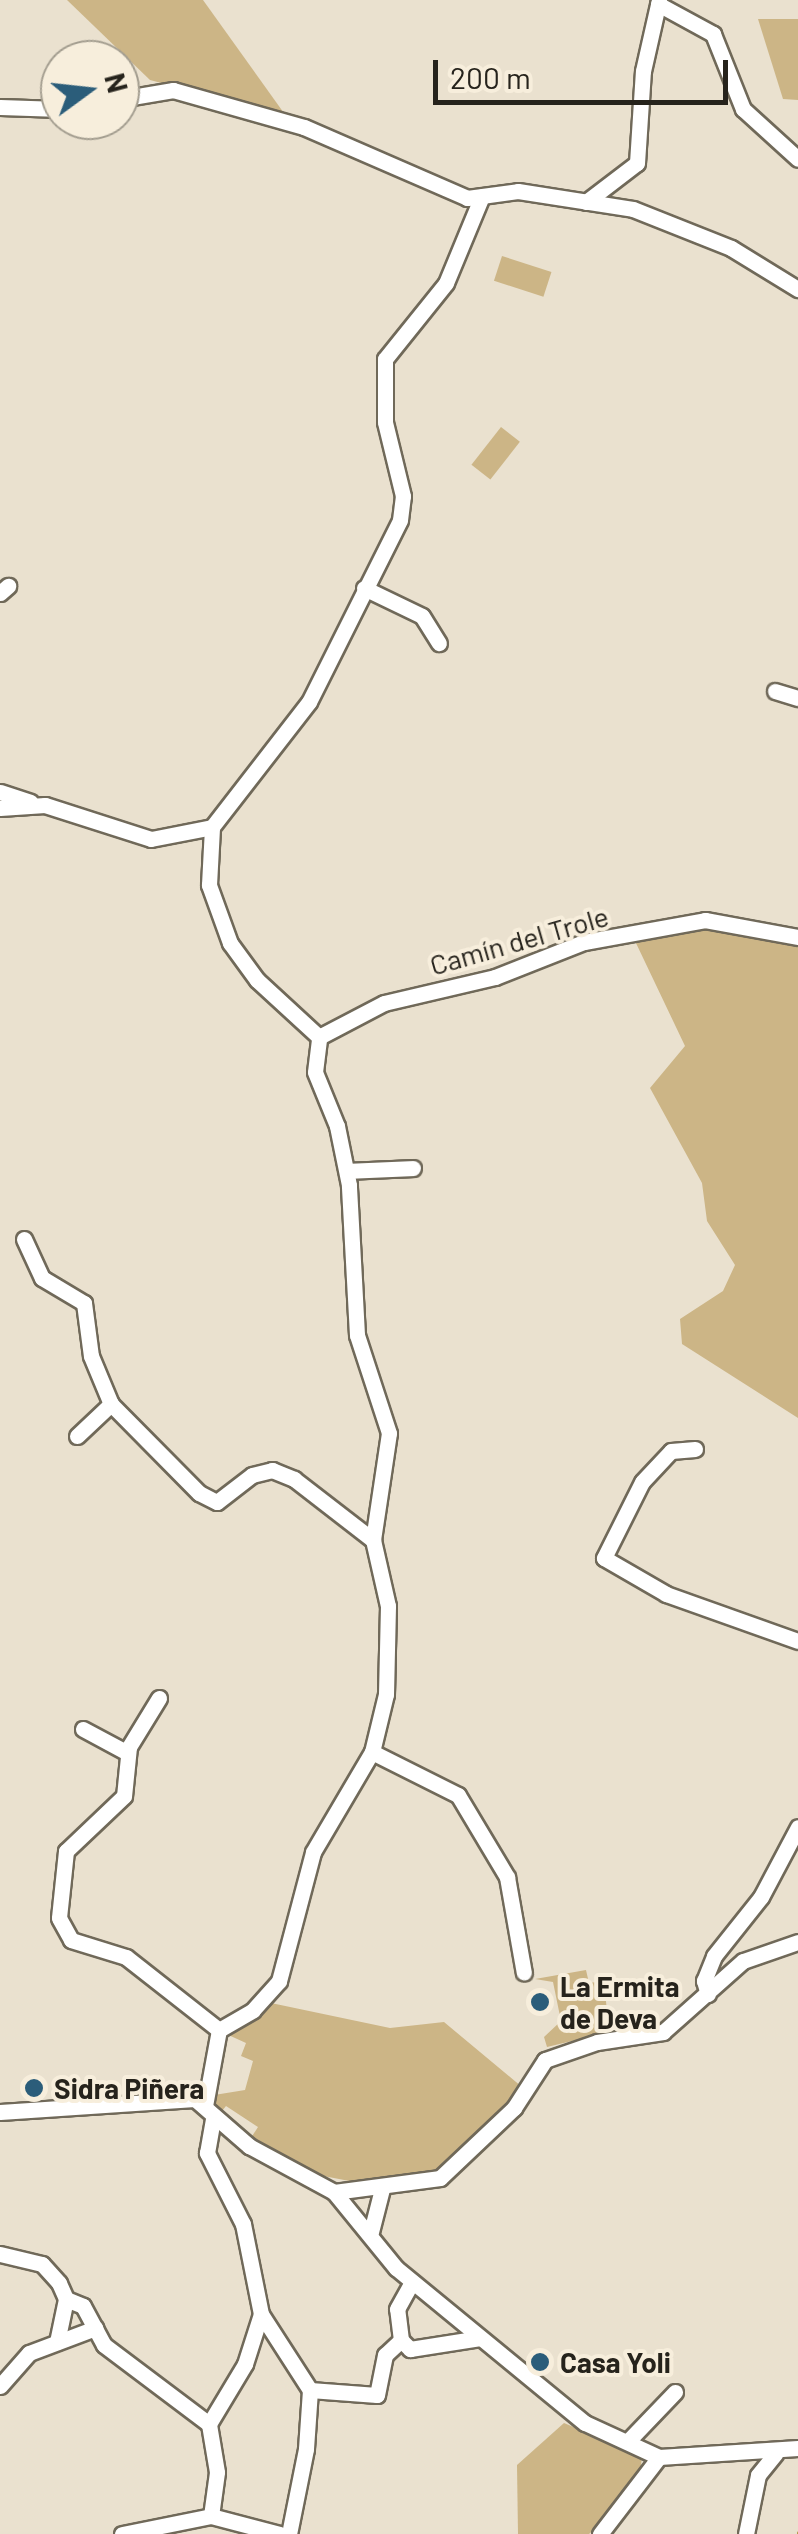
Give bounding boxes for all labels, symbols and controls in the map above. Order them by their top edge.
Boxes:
north arrow [40,40,140,140]
scale bar [438,40,733,102]
text: 200 m [450,59,531,95]
text: N [98,69,136,96]
street label: Camín del Trole [426,898,612,982]
place label: La Ermita de Deva [560,1969,679,2035]
marker: La Ermita de Deva [529,1991,551,2013]
place label: Sidra Piñera [54,2071,204,2105]
marker: Sidra Piñera [23,2077,45,2099]
place label: Casa Yoli [560,2345,671,2379]
marker: Casa Yoli [529,2351,551,2373]

